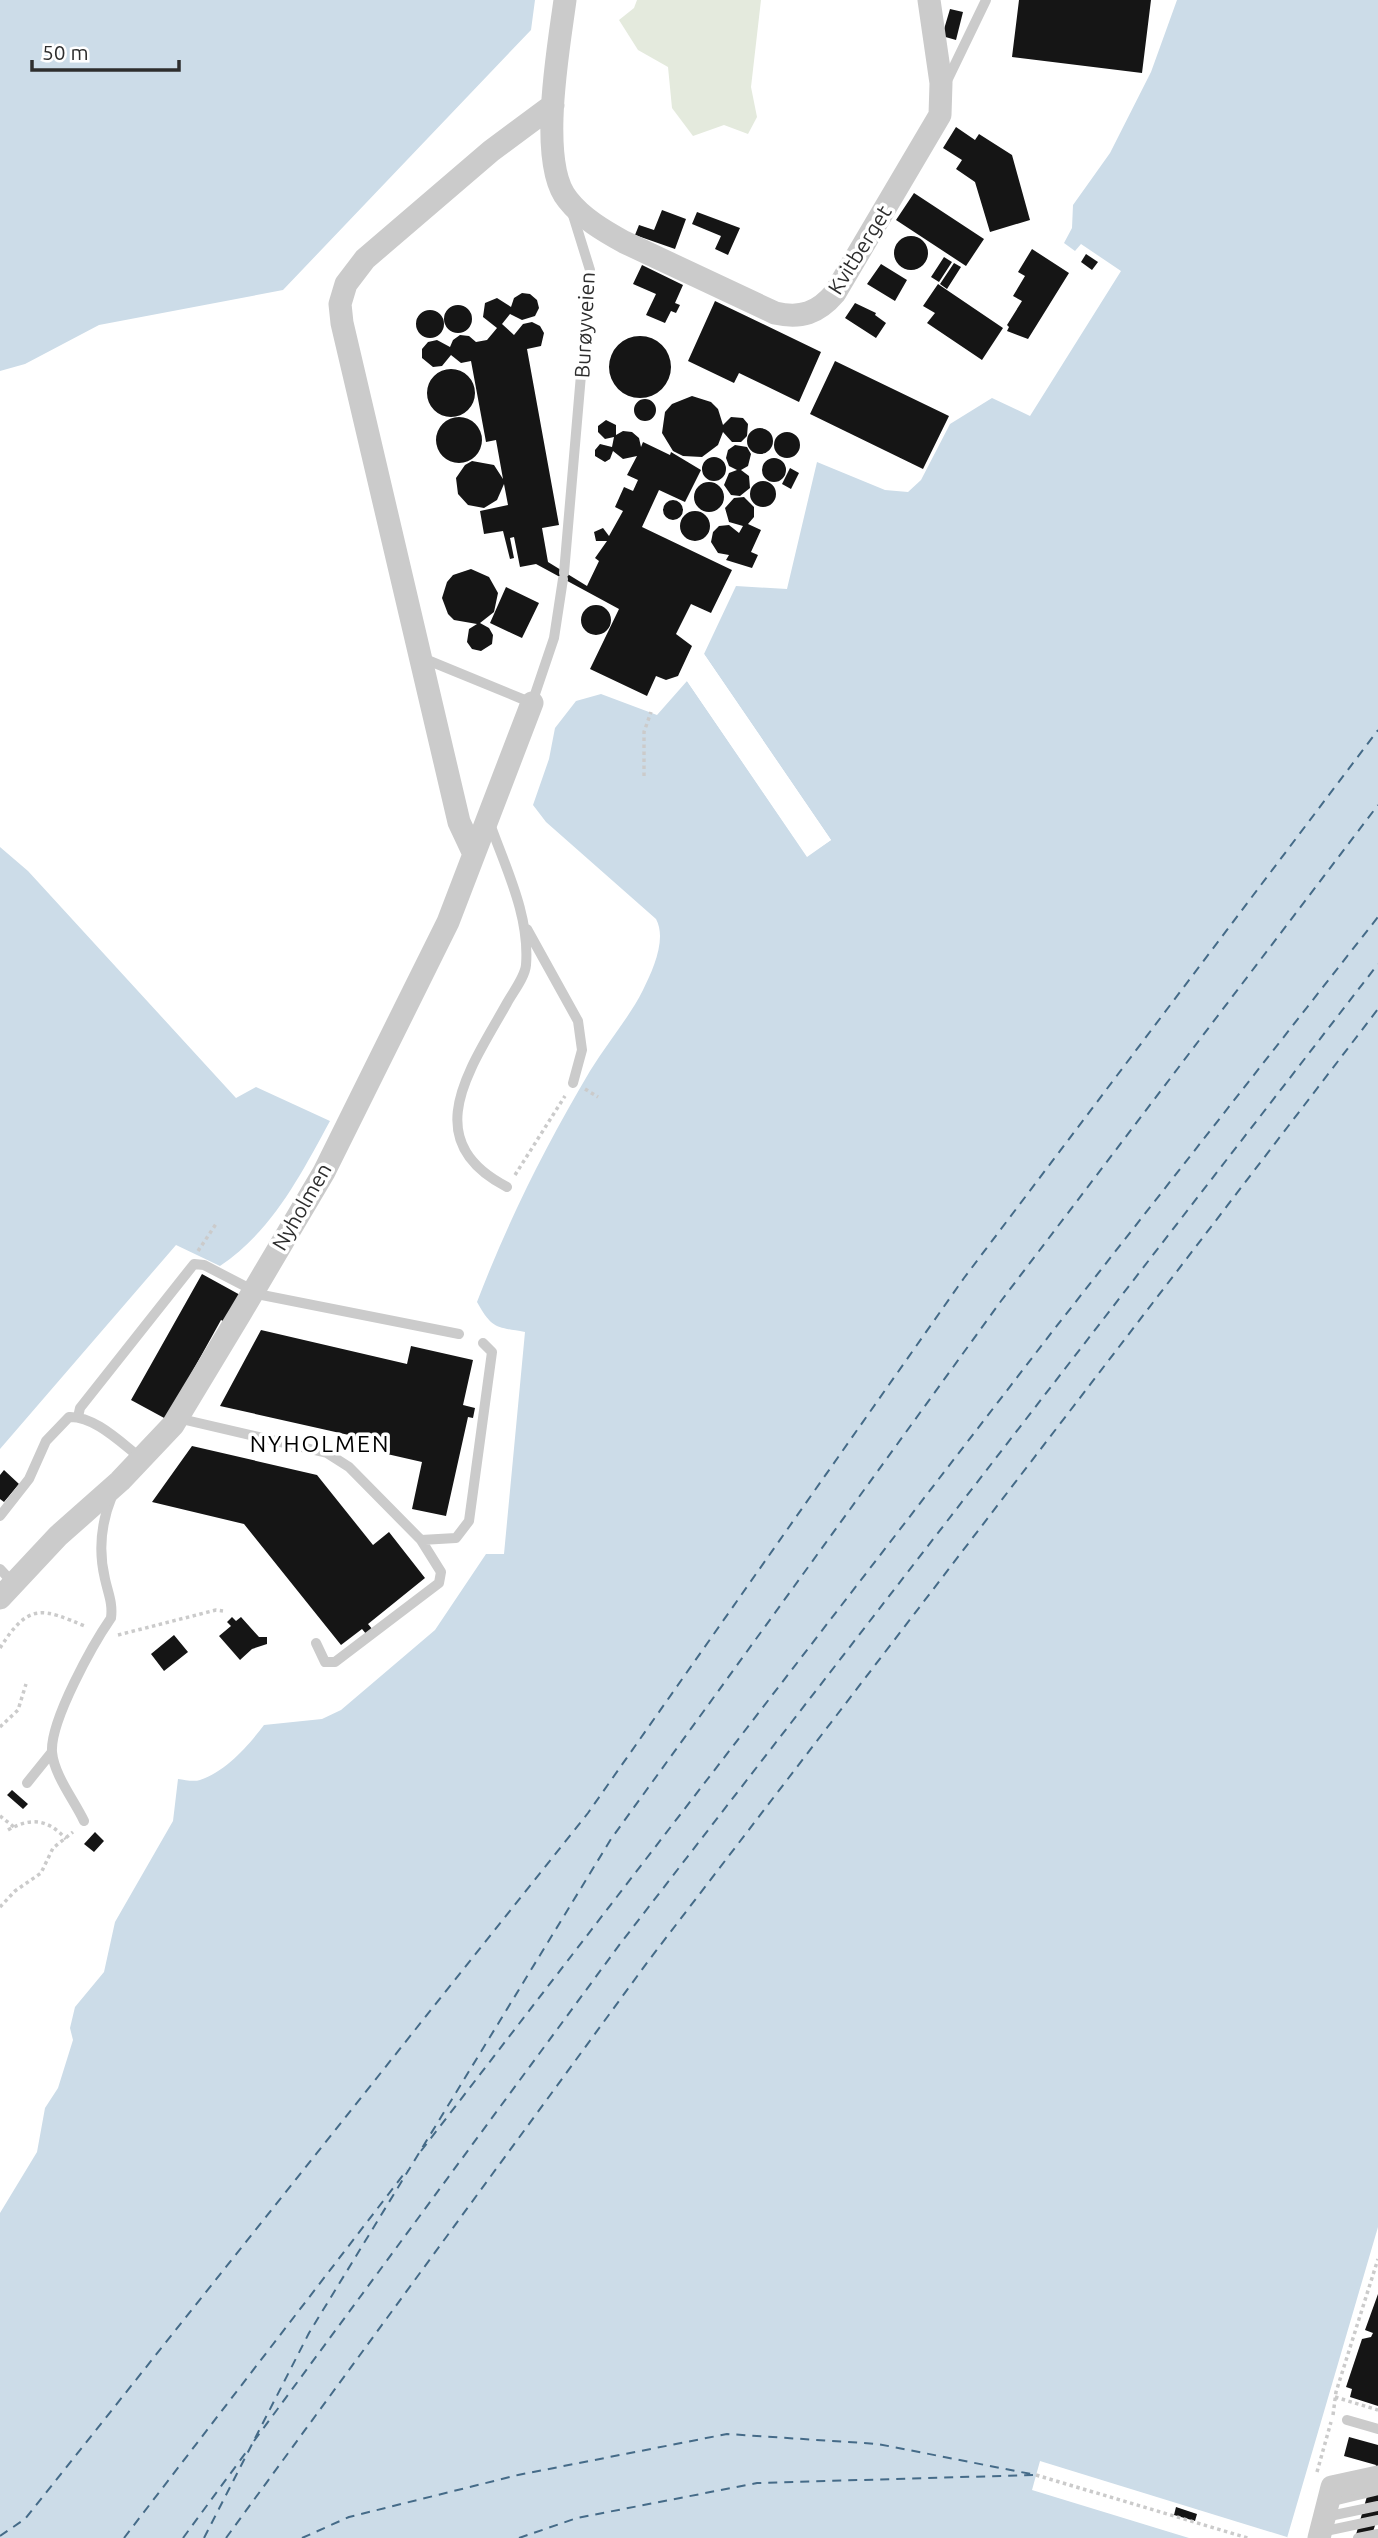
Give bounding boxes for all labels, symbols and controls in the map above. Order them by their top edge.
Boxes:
scale bar [32,28,178,72]
text: 50 m [42,40,89,64]
street label: Kvitberget [822,201,896,298]
street label: Burøyveien [569,271,599,379]
street label: Nyholmen [267,1159,336,1254]
district label: NYHOLMEN [250,1431,390,1456]

